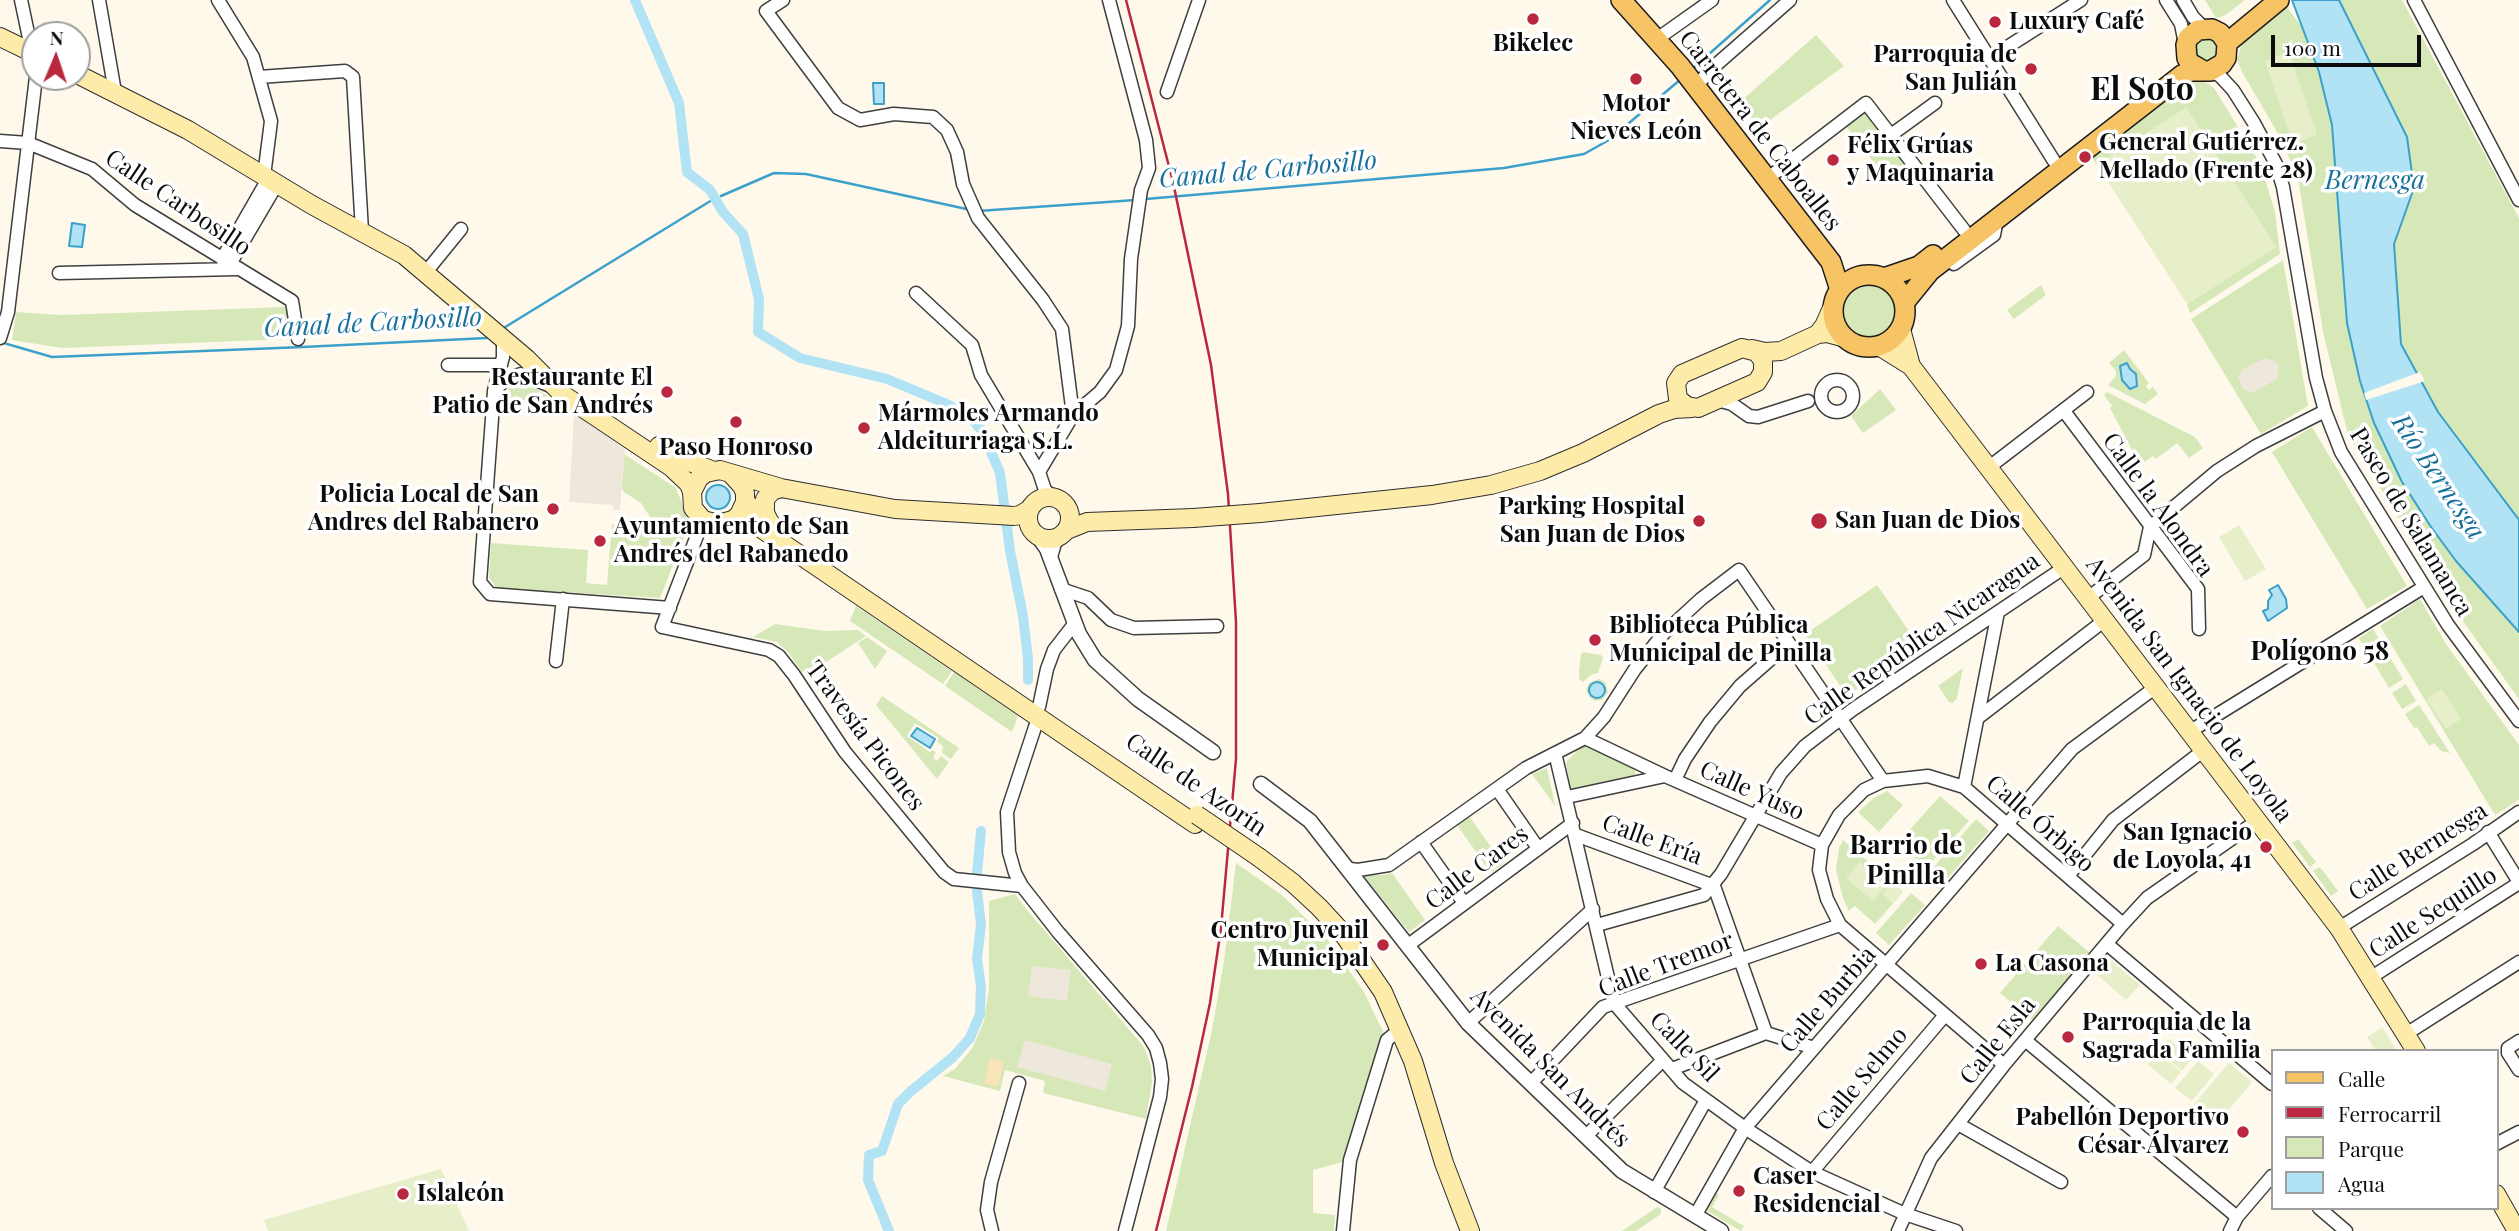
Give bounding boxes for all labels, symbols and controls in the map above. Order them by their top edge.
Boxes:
place label: Luxury Café [2009,8,2144,36]
marker: Bikelec [1525,11,1541,27]
marker: Luxury Café [1987,14,2003,30]
north arrow [21,21,91,91]
scale bar [2274,21,2424,65]
text: N [49,24,64,50]
street label: Carretera de Caboalles [1673,25,1847,237]
place label: Bikelec [1493,30,1573,58]
text: 100 m [2284,33,2341,61]
place label: Parroquia de San Julián [1873,41,2017,97]
marker: Parroquia de San Julián [2023,61,2039,77]
marker: Motor Nieves León [1628,71,1644,87]
district label: El Soto [2090,71,2194,109]
place label: Motor Nieves León [1570,90,1702,146]
place label: General Gutiérrez. Mellado (Frente 28) [2099,129,2313,185]
place label: Félix Grúas y Maquinaria [1847,132,1994,188]
street label: Calle Carbosillo [100,144,256,262]
water label: Canal de Carbosillo [1158,145,1378,195]
marker: General Gutiérrez. Mellado (Frente 28) [2077,149,2093,165]
marker: Félix Grúas y Maquinaria [1825,152,1841,168]
water label: Bernesga [2325,165,2425,197]
water label: Canal de Carbosillo [263,302,483,344]
place label: Restaurante El Patio de San Andrés [432,364,653,420]
marker: Restaurante El Patio de San Andrés [659,384,675,400]
place label: Mármoles Armando Aldeiturriaga S.L. [878,400,1099,456]
water label: Río Bernesga [2385,408,2491,546]
marker: Paso Honroso [728,414,744,430]
marker: Mármoles Armando Aldeiturriaga S.L. [856,420,872,436]
street label: Paseo de Salamanca [2343,423,2479,621]
street label: Calle la Alondra [2096,428,2220,582]
place label: Paso Honroso [659,434,813,462]
place label: Policia Local de San Andres del Rabanero [308,481,539,537]
place label: Parking Hospital San Juan de Dios [1498,493,1685,549]
marker: Policia Local de San Andres del Rabanero [545,501,561,517]
place label: San Juan de Dios [1835,507,2020,535]
marker: San Juan de Dios [1809,511,1829,531]
place label: Ayuntamiento de San Andrés del Rabanedo [614,513,849,569]
marker: Parking Hospital San Juan de Dios [1691,513,1707,529]
marker: Ayuntamiento de San Andrés del Rabanedo [592,533,608,549]
street label: Calle República Nicaragua [1799,547,2045,731]
street label: Avenida San Ignacio de Loyola [2080,552,2298,828]
place label: Biblioteca Pública Municipal de Pinilla [1609,612,1832,668]
marker: Biblioteca Pública Municipal de Pinilla [1587,632,1603,648]
district label: Polígono 58 [2251,636,2389,668]
street label: Travesía Picones [799,656,931,816]
street label: Calle de Azorín [1120,727,1272,843]
street label: Calle Yuso [1695,755,1809,827]
street label: Calle Órbigo [1980,769,2100,879]
street label: Calle Bernesga [2343,797,2493,907]
street label: Calle Ería [1598,809,1706,871]
place label: San Ignacio de Loyola, 41 [2113,819,2252,875]
street label: Calle Cares [1420,820,1534,916]
district label: Barrio de Pinilla [1850,830,1962,892]
marker: San Ignacio de Loyola, 41 [2258,839,2274,855]
street label: Calle Sequillo [2364,861,2502,965]
place label: Centro Juvenil Municipal [1211,917,1369,973]
street label: Calle Tremor [1594,926,1738,1004]
marker: Centro Juvenil Municipal [1375,937,1391,953]
street label: Calle Burbia [1774,941,1882,1059]
place label: La Casona [1995,950,2109,978]
marker: La Casona [1973,956,1989,972]
street label: Avenida San Andrés [1464,982,1636,1154]
street label: Calle Esla [1954,991,2042,1091]
street label: Calle Sil [1643,1006,1725,1088]
place label: Parroquia de la Sagrada Familia [2082,1009,2261,1065]
street label: Calle Selmo [1810,1021,1914,1137]
marker: Parroquia de la Sagrada Familia [2060,1029,2076,1045]
legend [2270,1049,2498,1210]
text: Calle [2338,1064,2385,1092]
text: Ferrocarril [2338,1099,2441,1127]
place label: Pabellón Deportivo César Álvarez [2015,1104,2229,1160]
marker: Pabellón Deportivo César Álvarez [2235,1124,2251,1140]
text: Parque [2338,1134,2404,1162]
place label: Caser Residencial [1753,1163,1881,1219]
text: Agua [2338,1169,2385,1197]
place label: Islaleón [417,1180,504,1208]
marker: Caser Residencial [1731,1183,1747,1199]
marker: Islaleón [395,1186,411,1202]

